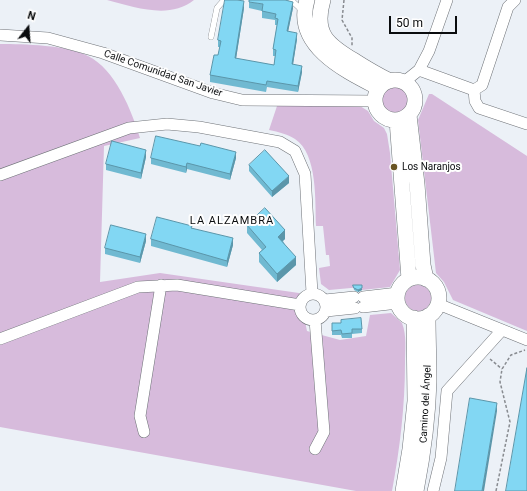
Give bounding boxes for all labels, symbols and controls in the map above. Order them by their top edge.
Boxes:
north arrow [8,8,48,48]
scale bar [391,8,459,34]
text: N [26,9,37,23]
text: 50 m [396,16,423,30]
street label: Calle Comunidad San Javier [102,48,224,100]
place label: Los Naranjos [402,161,461,173]
marker: Los Naranjos [389,162,399,172]
district label: LA ALZAMBRA [190,214,274,228]
street label: Camino del Ángel [418,365,434,443]

